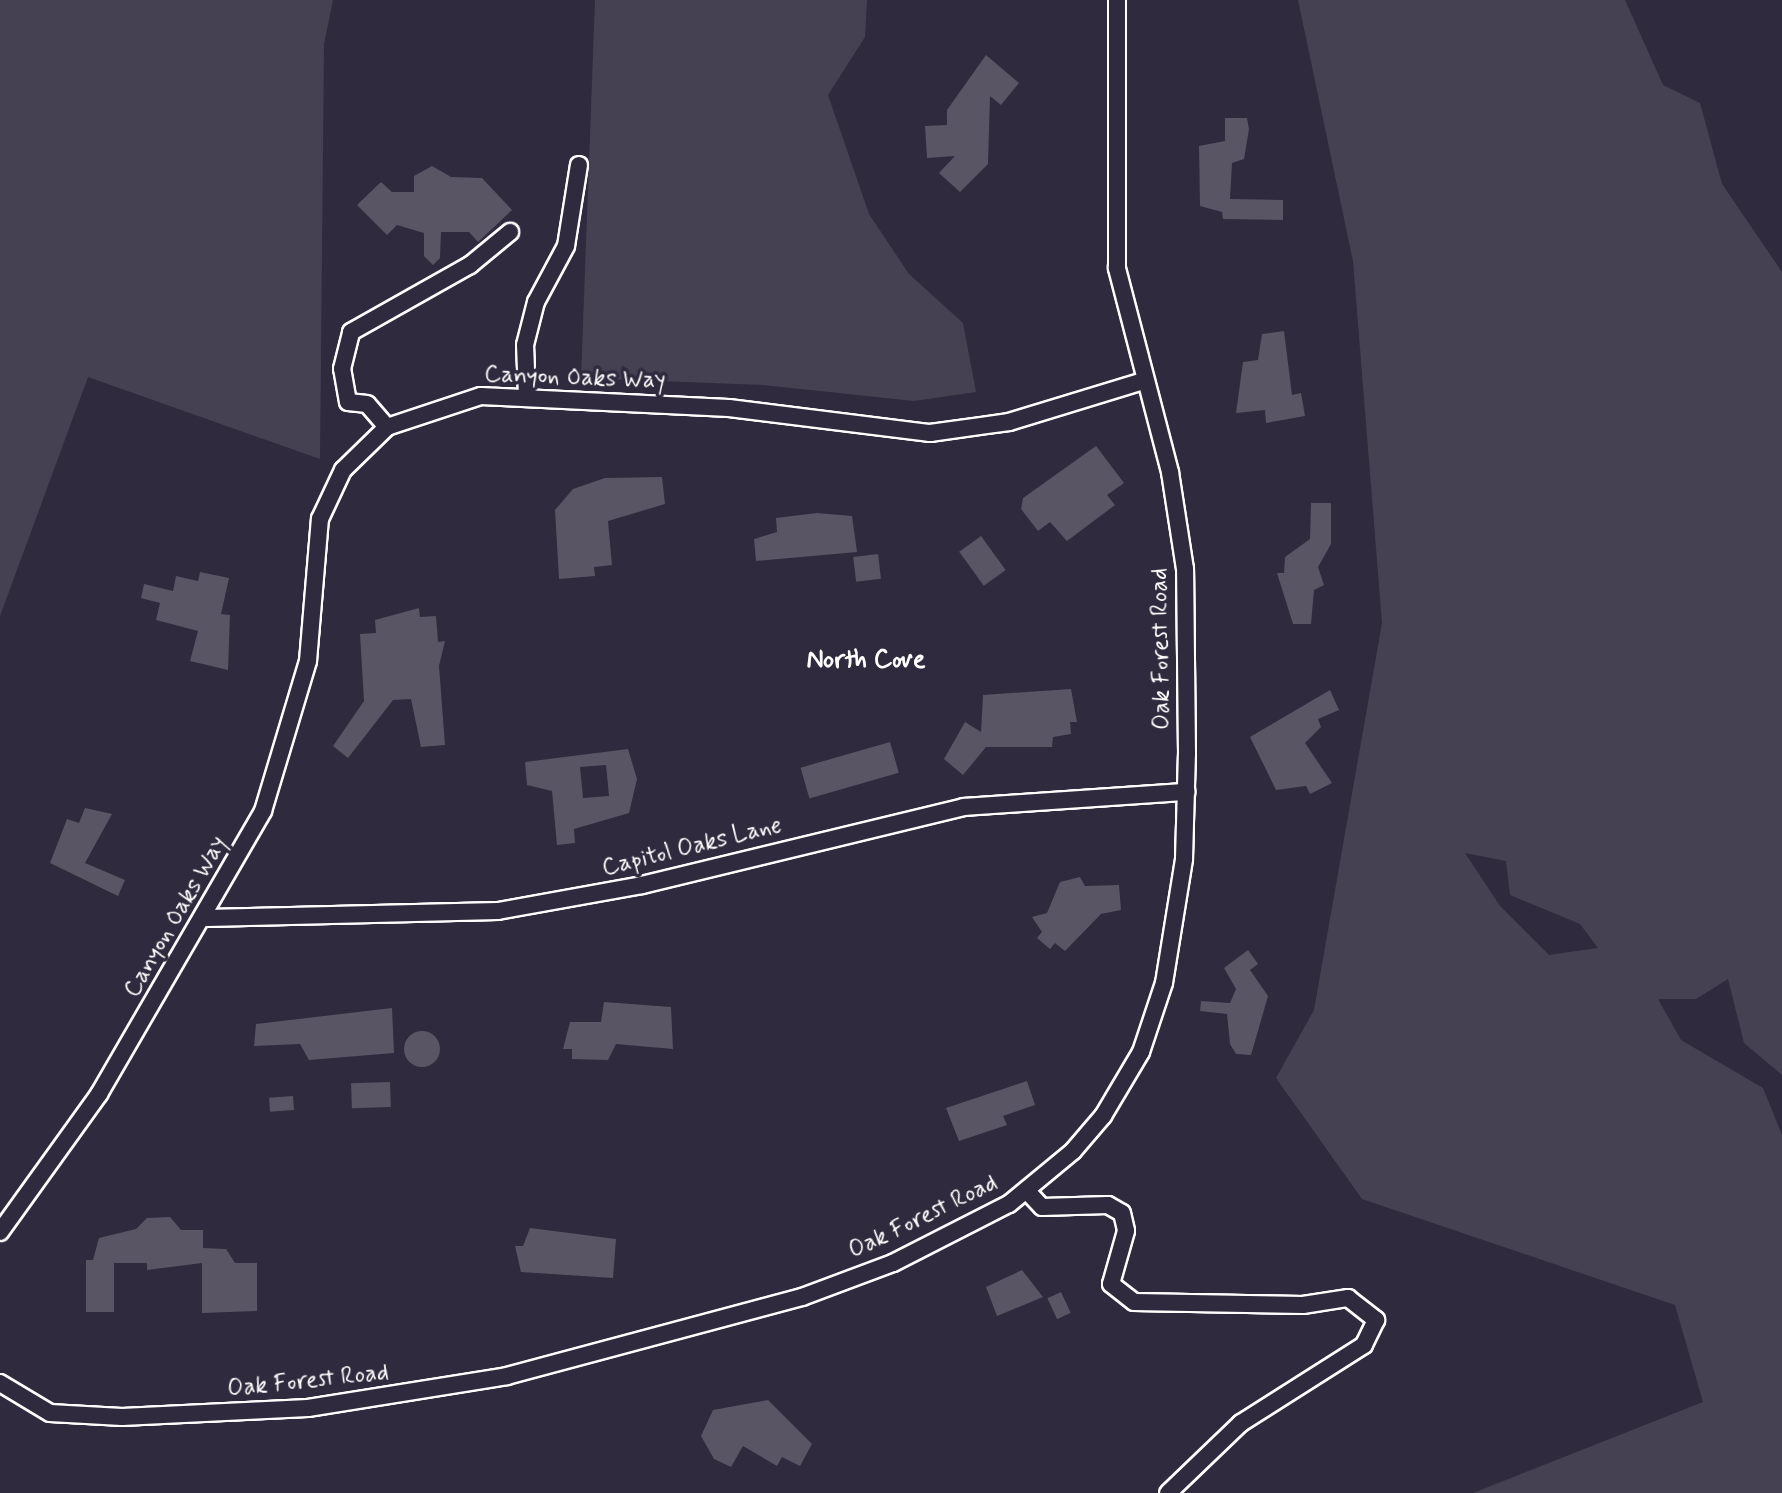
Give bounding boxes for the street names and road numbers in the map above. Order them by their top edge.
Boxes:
street label: Canyon Oaks Way [482,360,668,396]
street label: Oak Forest Road [1145,568,1177,730]
street label: Capitol Oaks Lane [598,811,786,883]
street label: Canyon Oaks Way [117,830,235,1004]
street label: Oak Forest Road [844,1169,1002,1265]
street label: Oak Forest Road [226,1358,390,1404]

